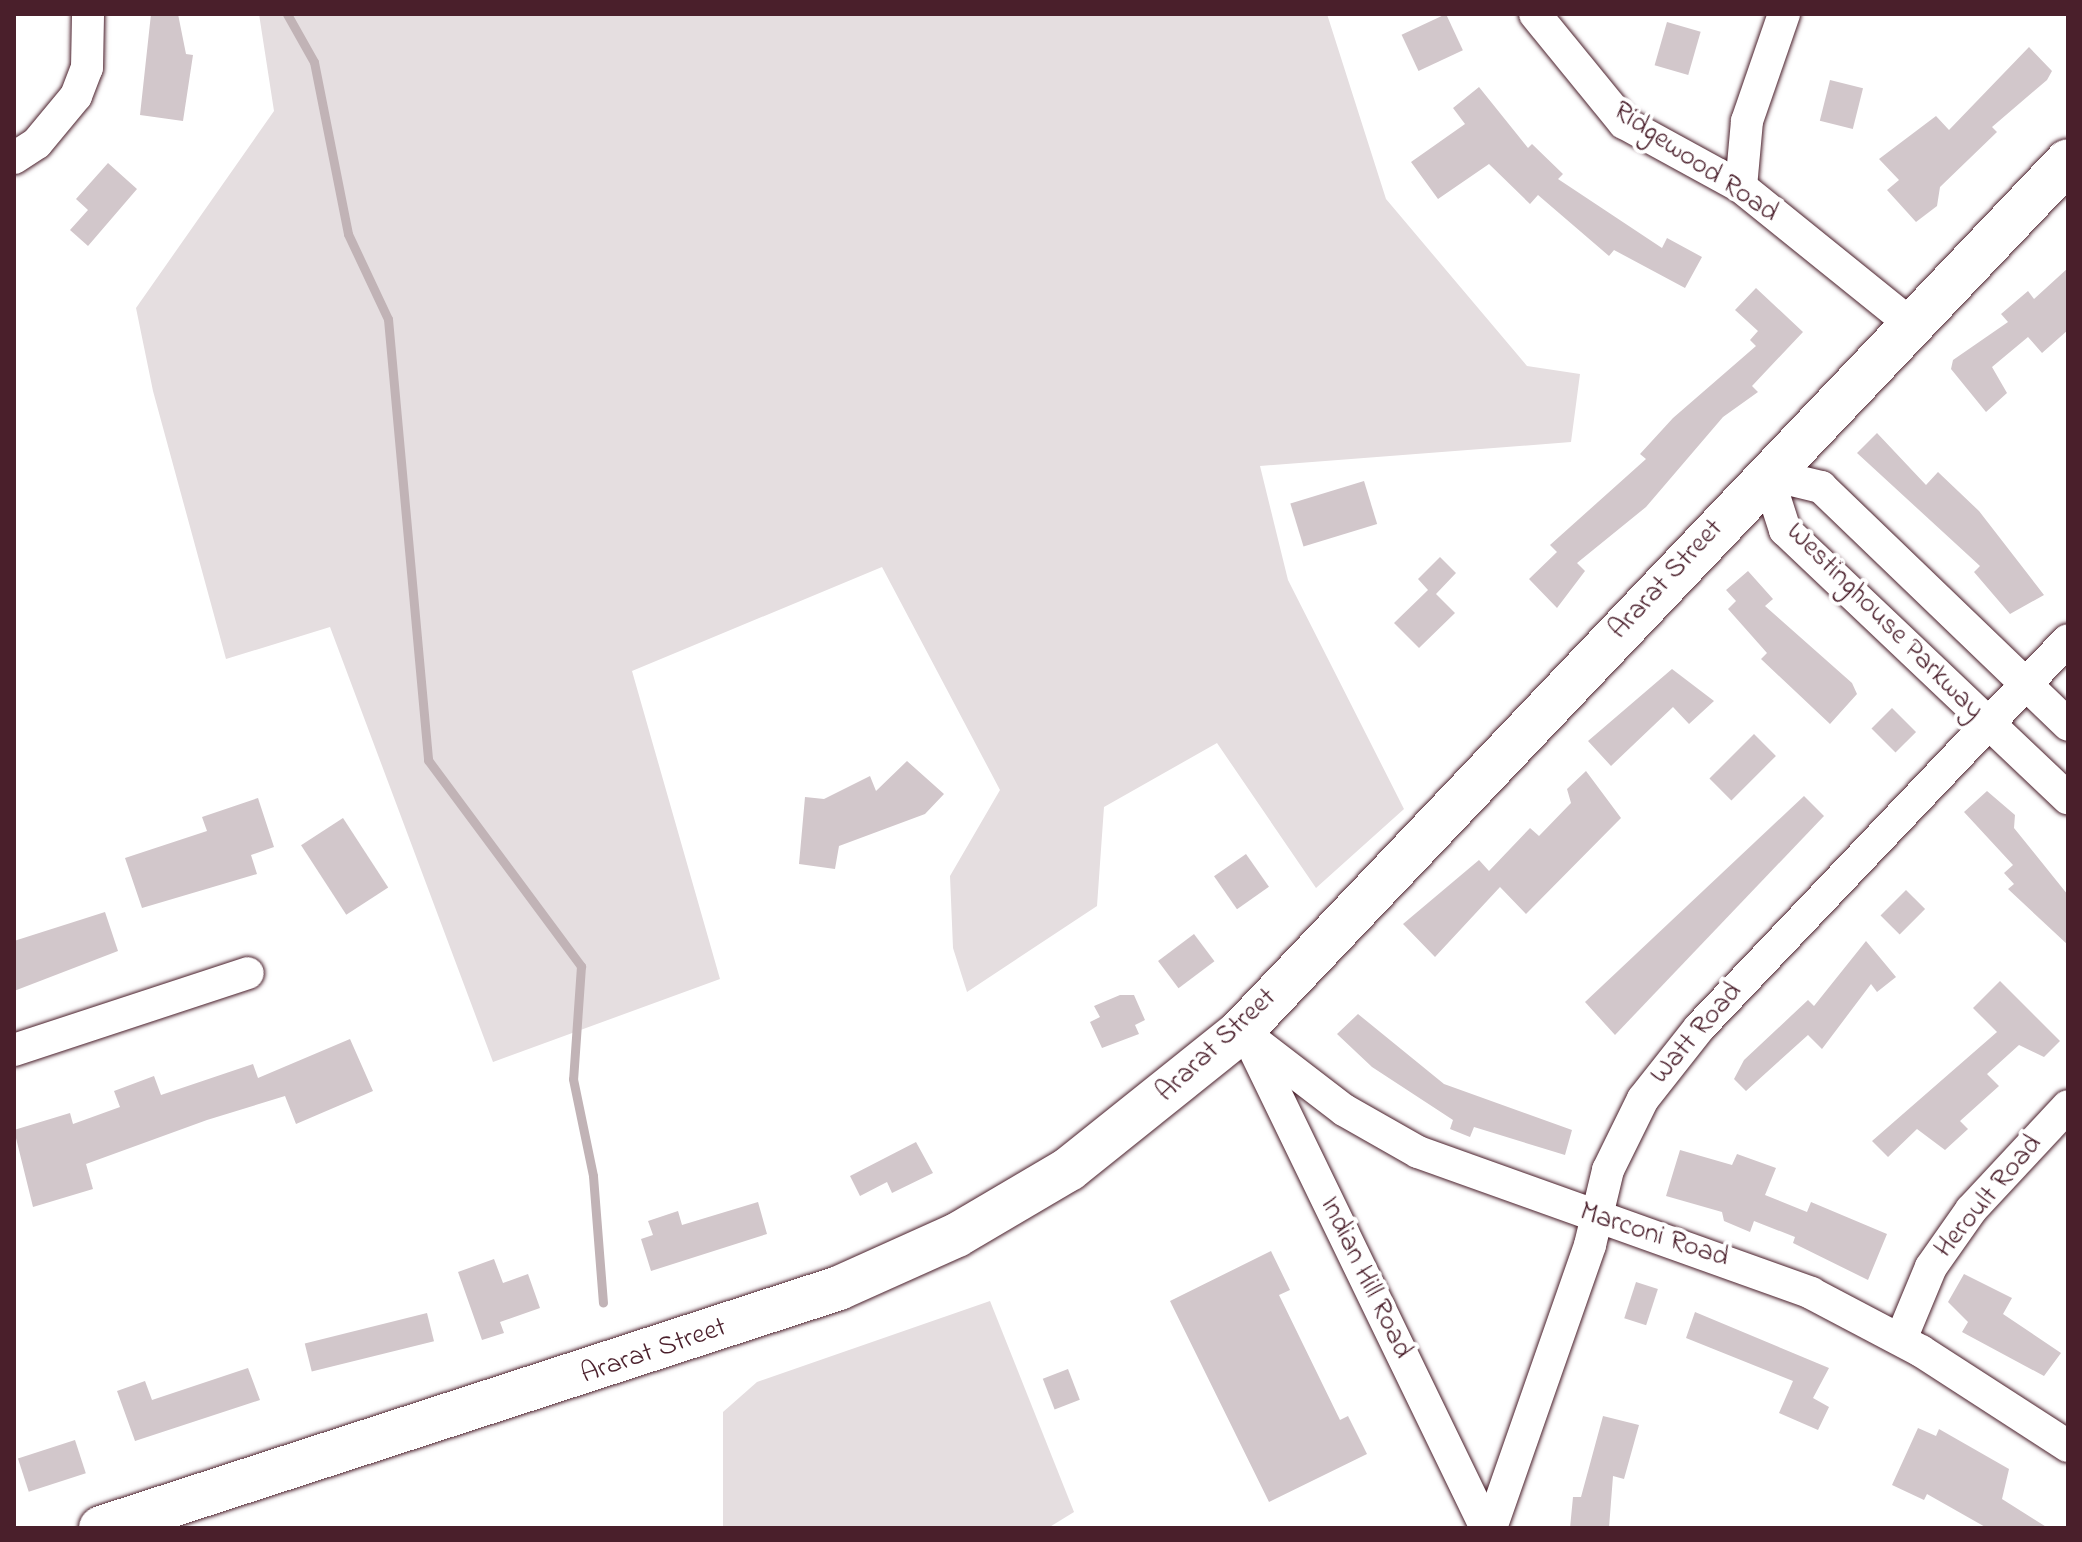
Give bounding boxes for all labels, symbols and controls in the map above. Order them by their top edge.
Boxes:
street label: Ridgewood Road [1606,95,1784,231]
street label: Ararat Street [1603,513,1731,647]
street label: Westinghouse Parkway [1778,516,1990,728]
street label: Watt Road [1644,976,1750,1092]
street label: Ararat Street [1150,982,1284,1110]
street label: Heroult Road [1928,1129,2050,1265]
street label: Indian Hill Road [1311,1192,1419,1364]
street label: Marconi Road [1575,1196,1733,1276]
street label: Ararat Street [577,1311,731,1393]

